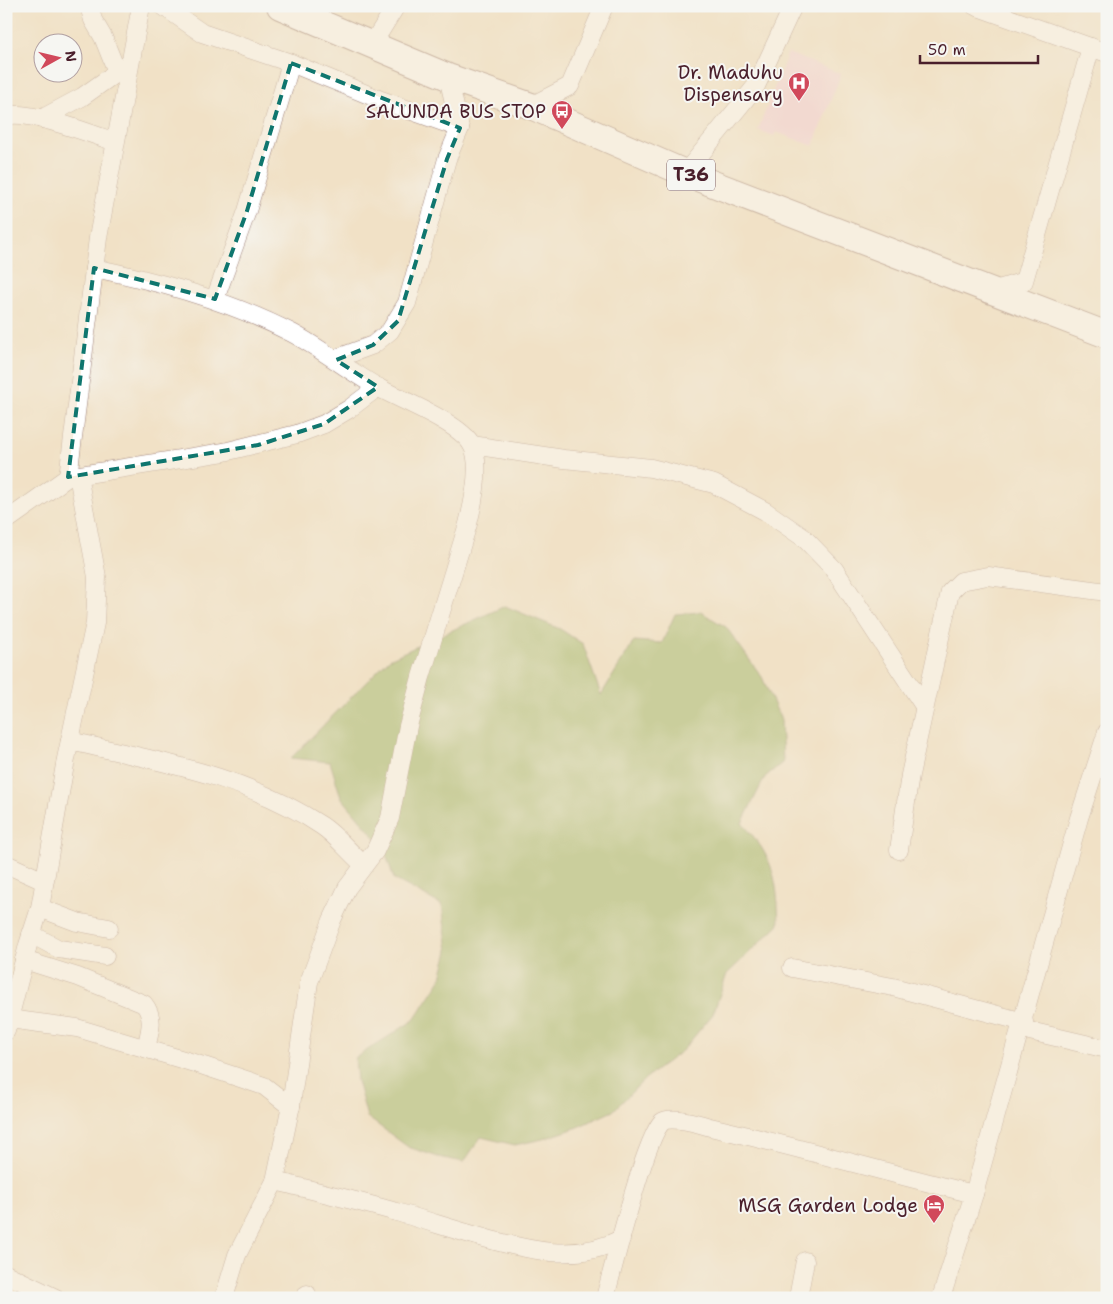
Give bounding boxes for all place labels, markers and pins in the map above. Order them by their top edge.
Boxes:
place label: Dr. Maduhu Dispensary [678,60,783,107]
hospital icon: Dr. Maduhu Dispensary [787,71,811,102]
place label: SALUNDA BUS STOP [366,99,546,124]
bus stop icon: SALUNDA BUS STOP [550,99,574,130]
place label: MSG Garden Lodge [738,1193,918,1218]
hotel icon: MSG Garden Lodge [922,1193,946,1224]

